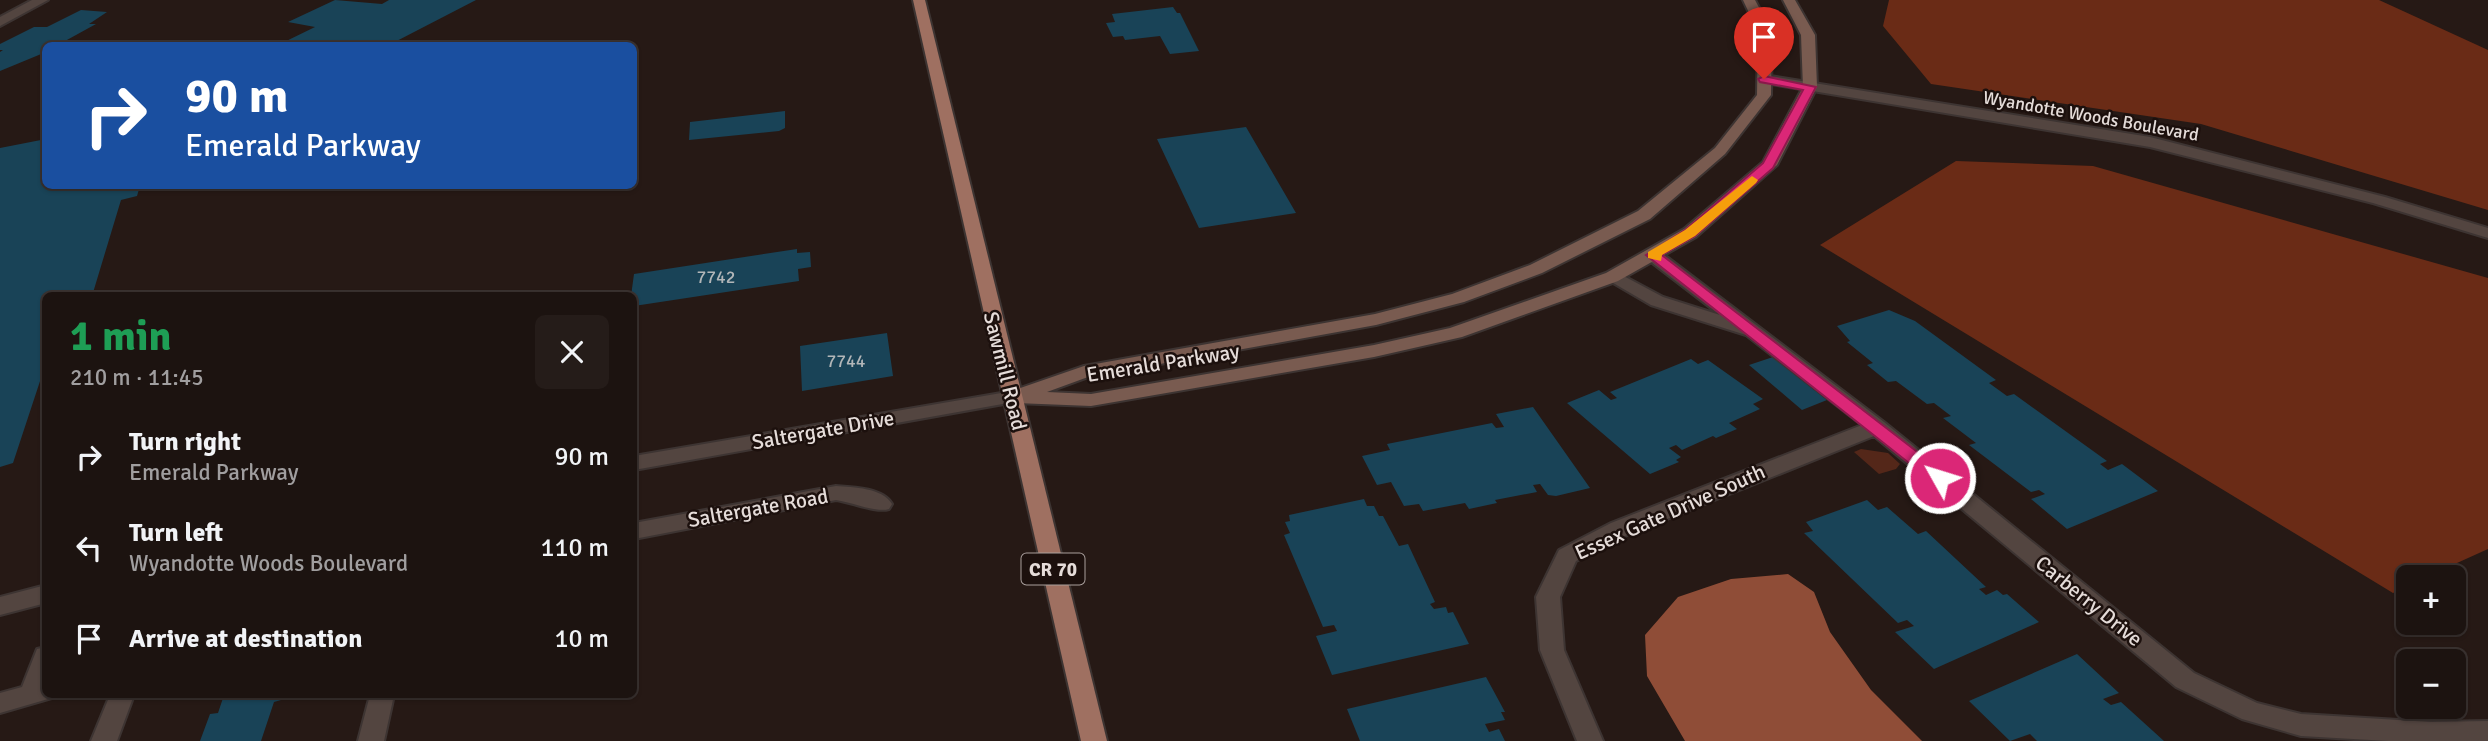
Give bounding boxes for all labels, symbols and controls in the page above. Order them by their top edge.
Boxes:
pin [1734,7,1794,79]
icon: arrive [1745,18,1783,56]
text: 90 m [185,66,288,126]
icon: right [70,70,161,161]
street label: Wyandotte Woods Boulevard [1981,86,2201,146]
text: Emerald Parkway [185,126,421,165]
house number: 7742 [697,266,735,288]
street label: Sawmill Road [978,309,1032,433]
text: 1 min [70,311,171,362]
button: close [535,315,609,389]
street label: Emerald Parkway [1085,338,1242,388]
house number: 7744 [827,350,866,372]
text: 210 m · 11:45 [70,363,204,392]
street label: Saltergate Drive [750,405,896,455]
text: Turn right [129,426,241,458]
icon: right [70,438,108,476]
text: 90 m [554,441,609,473]
position arrow [1903,441,1977,515]
text: Emerald Parkway [129,458,298,487]
street label: Essex Gate Drive South [1571,458,1769,566]
street label: Saltergate Road [686,483,830,533]
text: Turn left [129,517,223,549]
icon: left [70,529,108,567]
text: 110 m [540,532,609,564]
text: Wyandotte Woods Boulevard [129,549,408,578]
street label: Carberry Drive [2030,550,2148,652]
road number: CR 70 [1021,554,1084,584]
map controls [2396,565,2466,719]
button: + [2396,565,2466,635]
icon: arrive [70,620,108,658]
text: Arrive at destination [129,623,362,655]
text: 10 m [554,623,609,655]
button: − [2396,649,2466,719]

